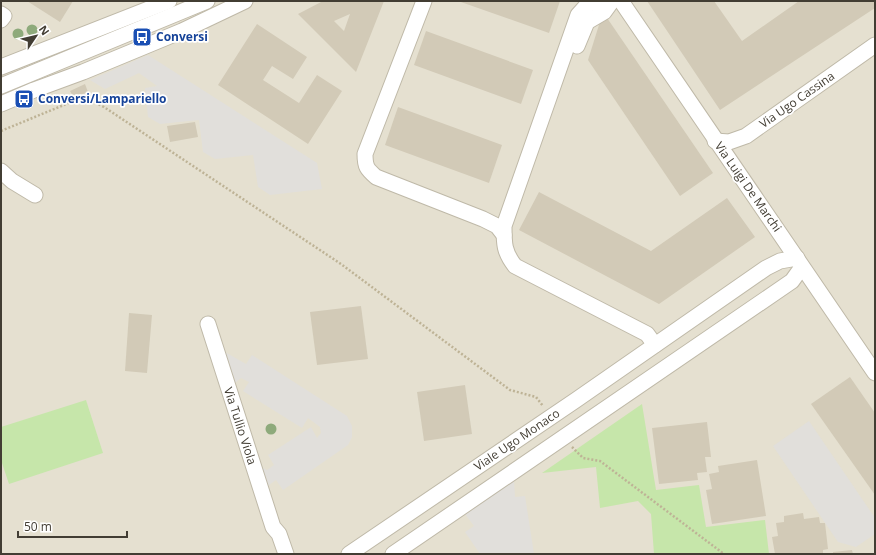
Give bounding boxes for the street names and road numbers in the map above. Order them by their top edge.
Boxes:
street label: Via Ugo Cassina [756,67,838,132]
street label: Via Luigi De Marchi [711,138,786,235]
street label: Via Tullio Viola [220,385,261,467]
street label: Viale Ugo Monaco [470,404,563,475]

